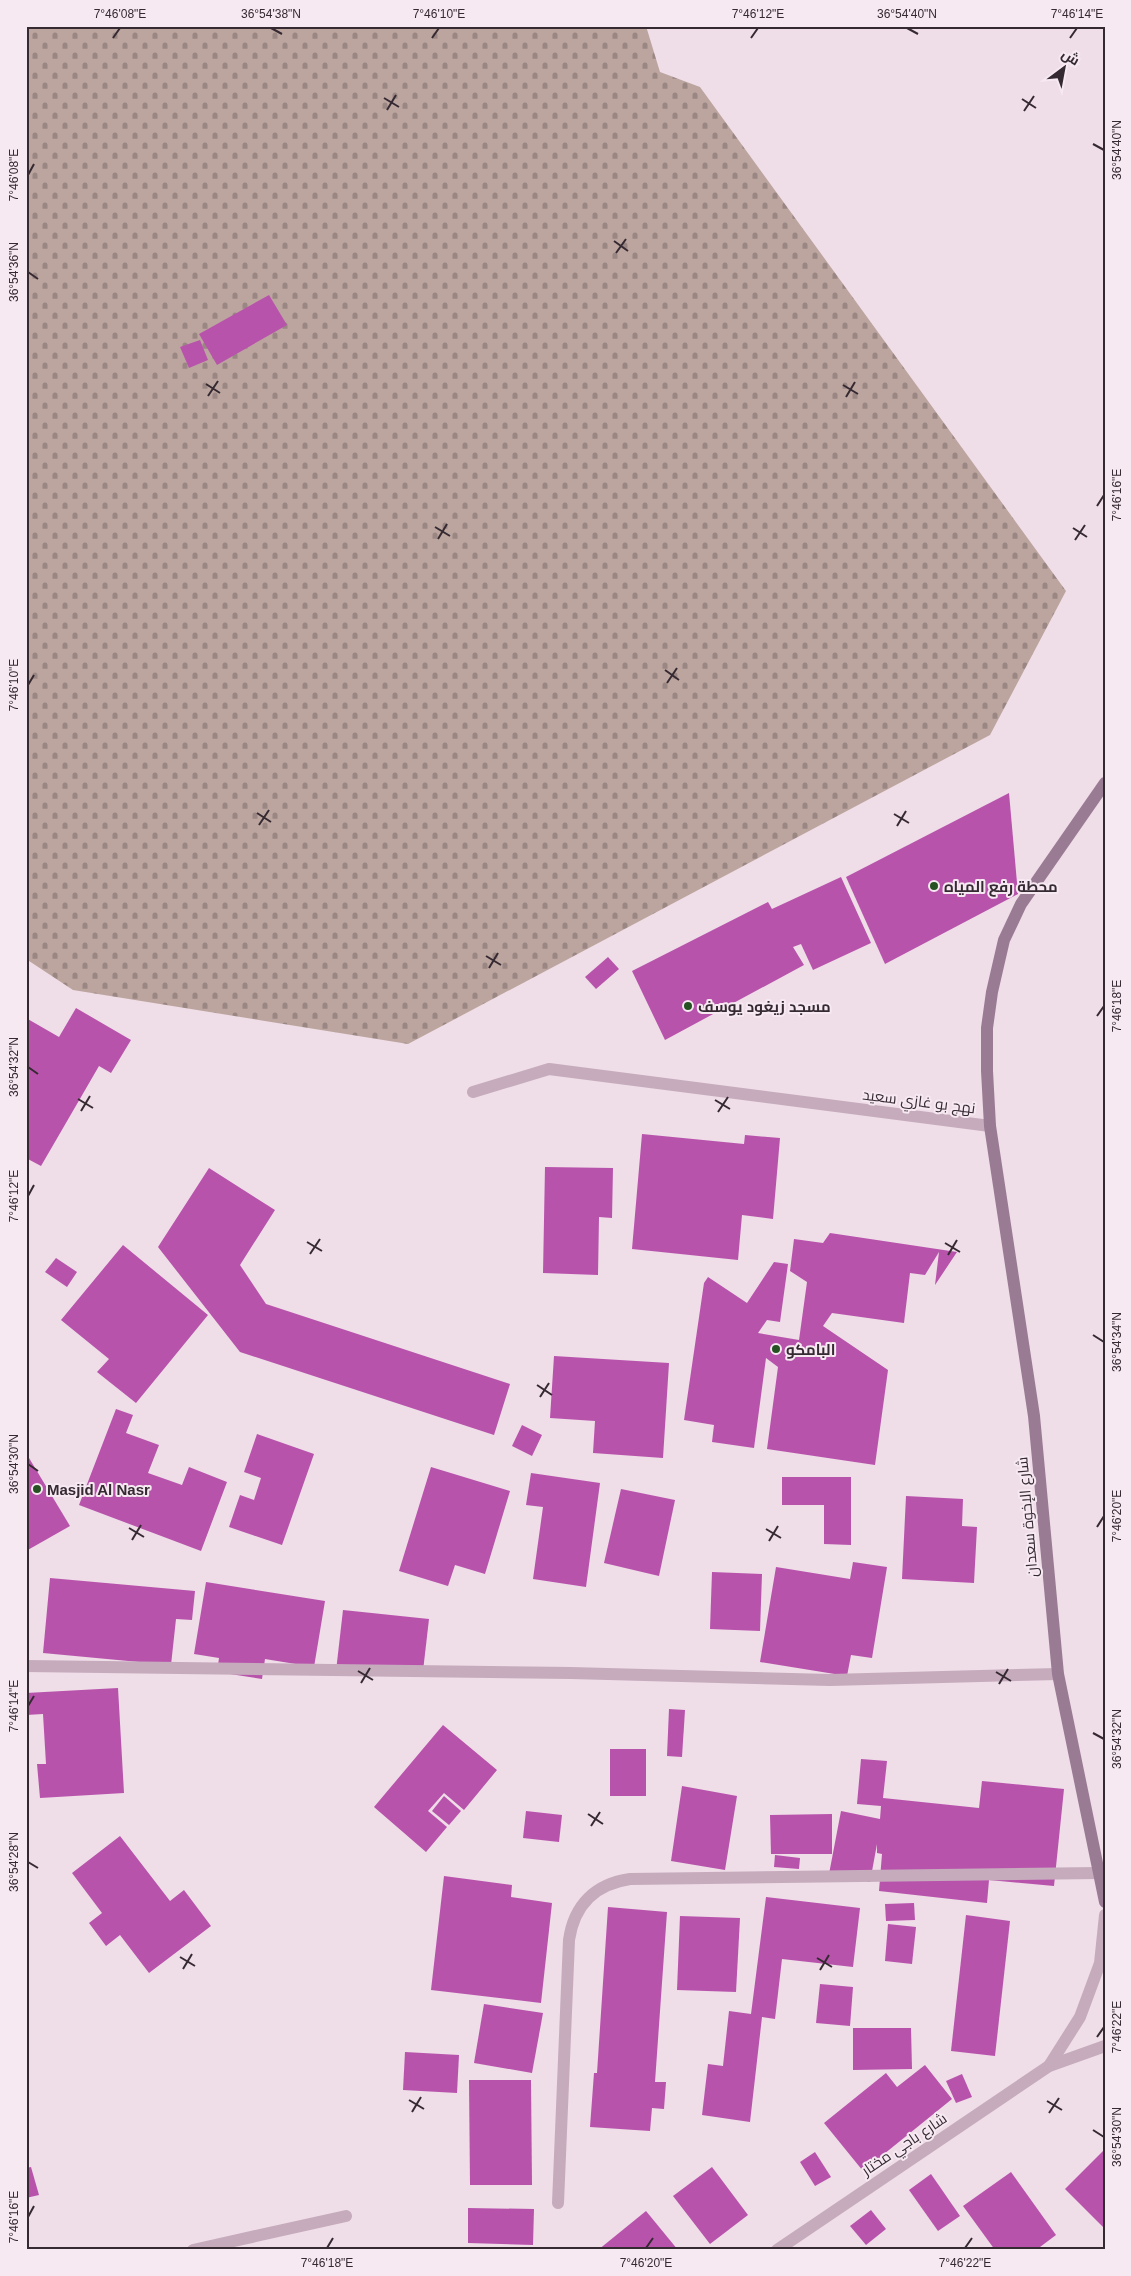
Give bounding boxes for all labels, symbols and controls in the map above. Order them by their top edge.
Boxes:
text: 7°46'08"E [94,7,146,21]
text: 36°54'38"N [241,7,301,21]
text: 7°46'10"E [413,7,465,21]
text: 7°46'12"E [732,7,784,21]
text: 36°54'40"N [877,7,937,21]
text: 7°46'14"E [1051,7,1103,21]
north arrow [1038,42,1088,92]
text: ش [1059,45,1083,69]
text: 36°54'40"N [1110,120,1124,180]
text: 7°46'08"E [7,149,21,201]
text: 36°54'36"N [7,242,21,302]
text: 7°46'16"E [1110,469,1124,521]
text: 7°46'10"E [7,659,21,711]
place label: محطة رفع المياه [944,878,1058,897]
marker: محطة رفع المياه [928,880,940,892]
text: 7°46'18"E [1110,980,1124,1032]
place label: مسجد زيغود يوسف [698,998,831,1016]
marker: مسجد زيغود يوسف [682,1000,694,1012]
text: 36°54'32"N [7,1037,21,1097]
street label: نهج بو غازي سعيد [861,1086,976,1120]
text: 7°46'12"E [7,1170,21,1222]
text: 36°54'34"N [1110,1312,1124,1372]
place label: البامكو [786,1341,835,1359]
marker: البامكو [770,1343,782,1355]
text: 36°54'30"N [7,1434,21,1494]
street label: شارع الإخوة سعدان [1013,1456,1044,1578]
place label: Masjid Al Nasr [47,1481,150,1498]
marker: Masjid Al Nasr [31,1483,43,1495]
text: 7°46'20"E [1110,1490,1124,1542]
text: 7°46'14"E [7,1680,21,1732]
text: 36°54'32"N [1110,1709,1124,1769]
text: 36°54'28"N [7,1832,21,1892]
text: 7°46'22"E [1110,2001,1124,2053]
text: 36°54'30"N [1110,2107,1124,2167]
street label: شارع باجي مختار [857,2109,952,2183]
text: 7°46'16"E [7,2191,21,2243]
text: 7°46'18"E [301,2256,353,2270]
text: 7°46'20"E [620,2256,672,2270]
text: 7°46'22"E [939,2256,991,2270]

